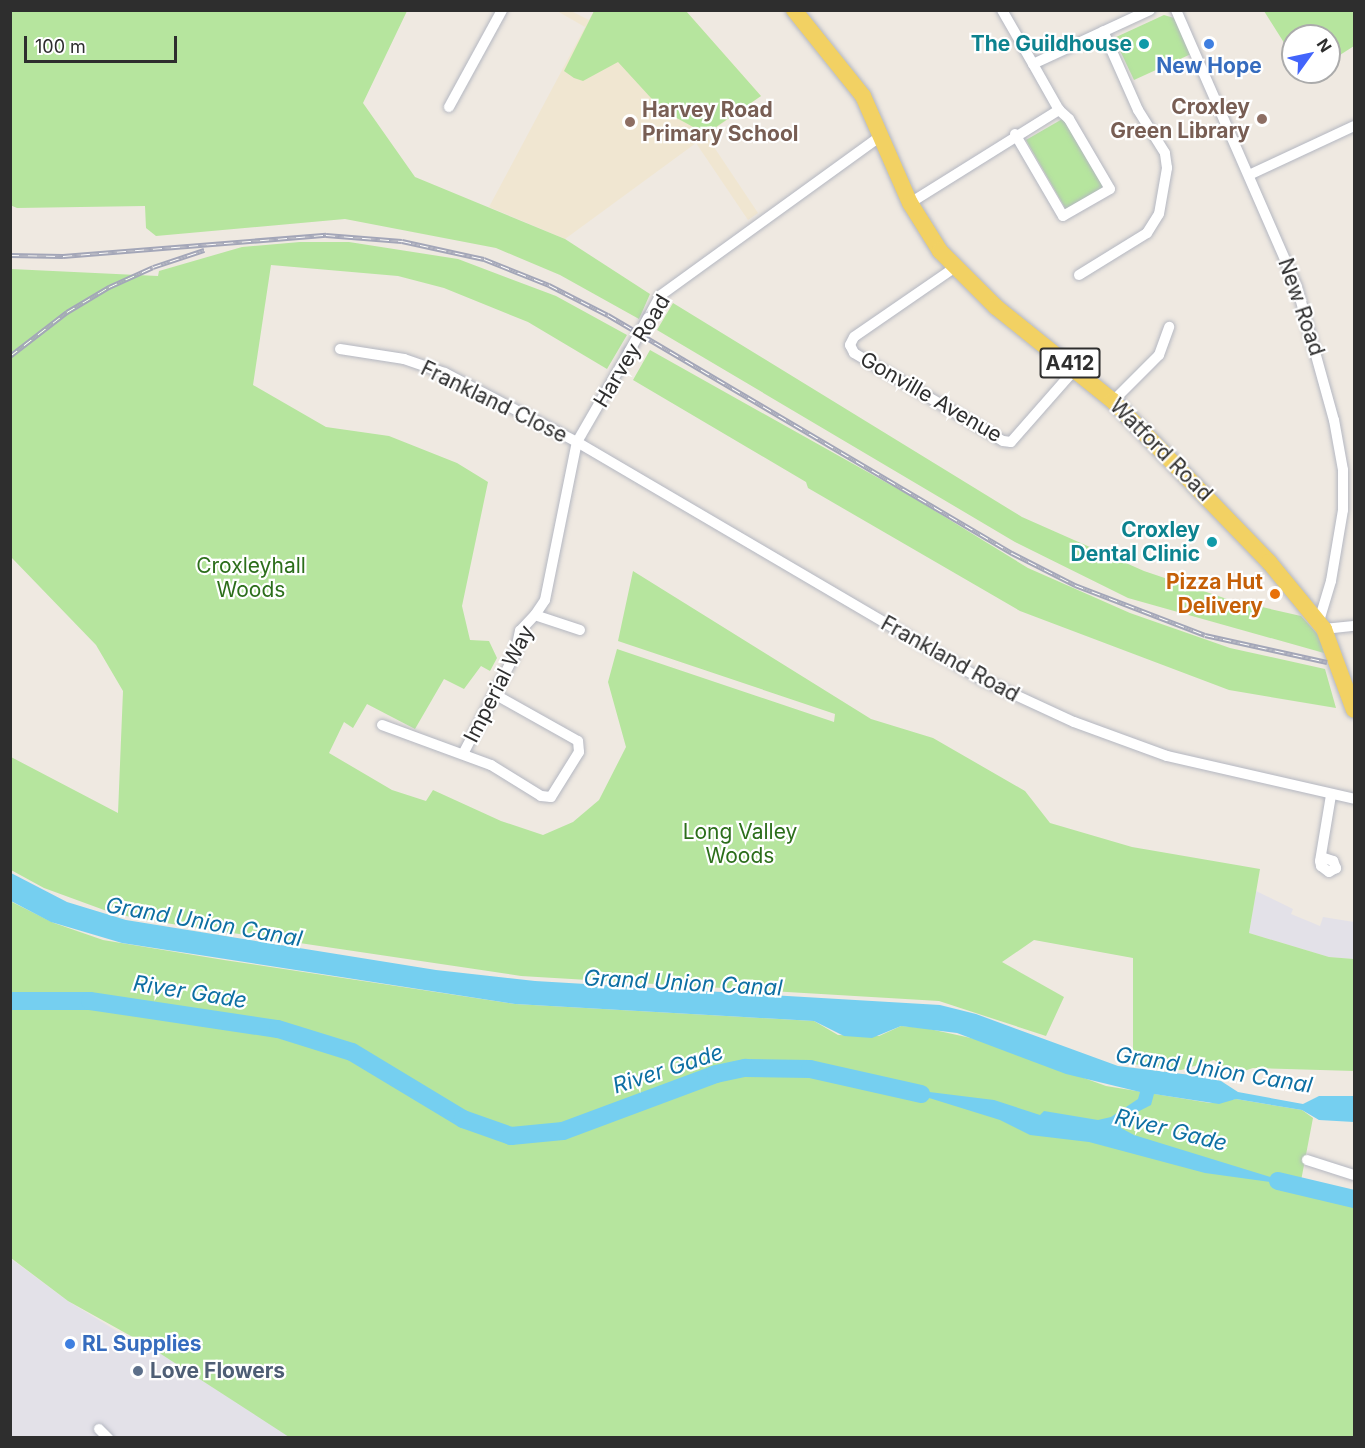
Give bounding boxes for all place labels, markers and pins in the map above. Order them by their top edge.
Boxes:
place label: The Guildhouse [971,31,1132,57]
marker: The Guildhouse [1137,37,1151,51]
marker: New Hope [1202,37,1216,51]
place label: New Hope [1156,53,1262,79]
place label: Croxley Green Library [1110,94,1250,144]
place label: Harvey Road Primary School [642,97,798,147]
marker: Croxley Green Library [1255,112,1269,126]
marker: Harvey Road Primary School [623,115,637,129]
place label: Croxley Dental Clinic [1071,517,1200,567]
marker: Croxley Dental Clinic [1205,535,1219,549]
place label: Pizza Hut Delivery [1166,569,1263,619]
marker: Pizza Hut Delivery [1268,587,1282,601]
place label: RL Supplies [82,1331,202,1357]
marker: RL Supplies [63,1337,77,1351]
place label: Love Flowers [150,1358,285,1384]
marker: Love Flowers [131,1364,145,1378]

